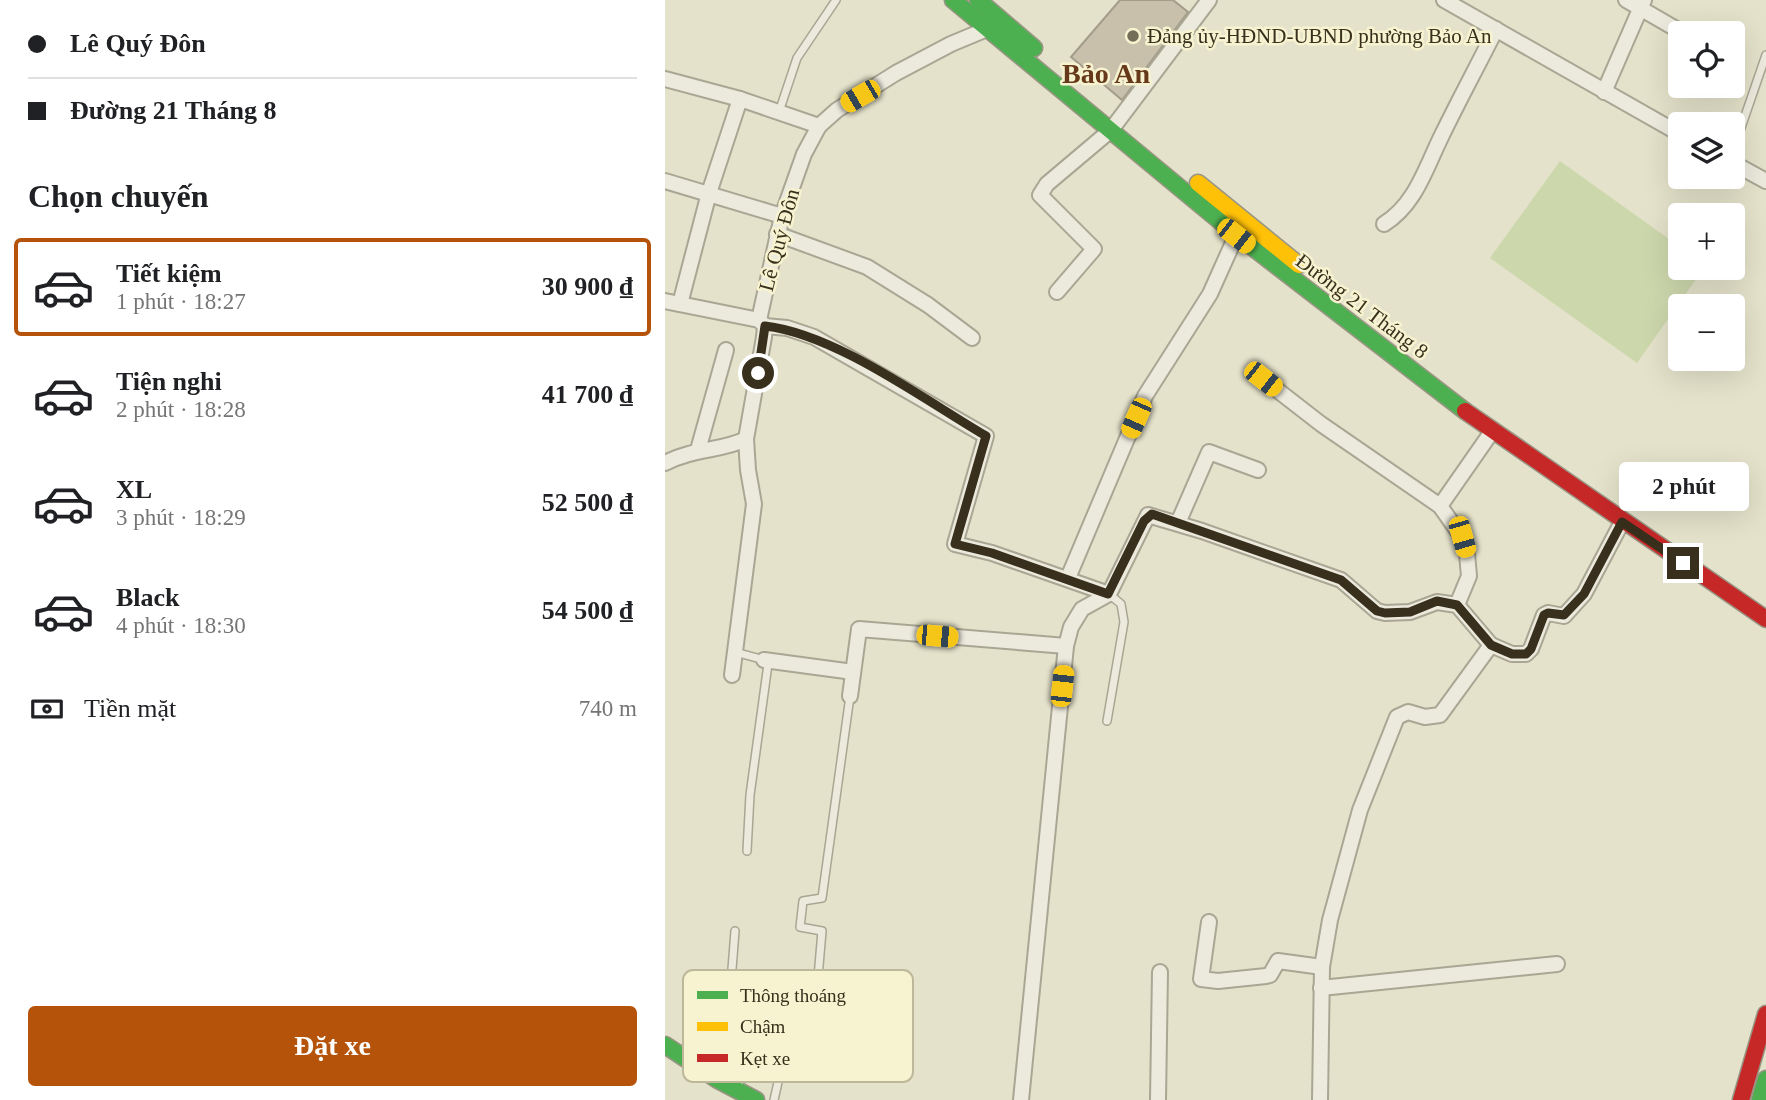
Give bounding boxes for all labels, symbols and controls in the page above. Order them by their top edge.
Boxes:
map controls [1668,21,1745,371]
button: locate [1668,21,1745,98]
place label: Đảng ủy-HĐND-UBND phường Bảo An [1147,24,1492,48]
marker: Đảng ủy-HĐND-UBND phường Bảo An [1125,28,1141,44]
text: Lê Quý Đôn [70,29,206,58]
district label: Bảo An [1062,58,1150,89]
car [837,76,884,116]
text: Đường 21 Tháng 8 [70,96,277,125]
button: layers [1668,112,1745,189]
text: Chọn chuyến [28,178,209,214]
street label: Lê Quý Đôn [754,186,804,294]
button: + [1668,203,1745,280]
car [1213,215,1260,257]
street label: Đường 21 Tháng 8 [1291,249,1433,363]
icon: car [32,256,95,319]
text: Tiết kiệm [116,259,222,288]
text: 30 900 ₫ [542,272,633,301]
text: 1 phút · 18:27 [116,289,246,314]
button: − [1668,294,1745,371]
route start [742,357,774,389]
car [1240,358,1287,400]
icon: car [32,364,95,427]
text: Tiện nghi [116,367,222,396]
text: 41 700 ₫ [542,380,633,409]
car [1118,395,1155,441]
text: 2 phút · 18:28 [116,397,246,422]
callout: 2 phút [1618,462,1748,510]
icon: car [32,472,95,535]
text: 2 phút [1652,474,1716,499]
text: XL [116,475,152,504]
text: 52 500 ₫ [542,488,633,517]
text: 3 phút · 18:29 [116,505,246,530]
car [1447,514,1478,560]
route end [1667,547,1699,579]
icon: car [32,580,95,643]
text: Black [116,583,180,612]
text: 54 500 ₫ [542,596,633,625]
text: 4 phút · 18:30 [116,613,246,638]
car [916,624,959,648]
car [1050,664,1075,708]
icon: cash [28,690,66,728]
text: Tiền mặt [84,694,176,723]
text: 740 m [579,696,637,721]
legend [683,970,913,1082]
text: Thông thoáng [740,985,847,1006]
button: Đặt xe [28,1006,637,1086]
text: Chậm [740,1016,786,1037]
text: Kẹt xe [740,1048,790,1069]

